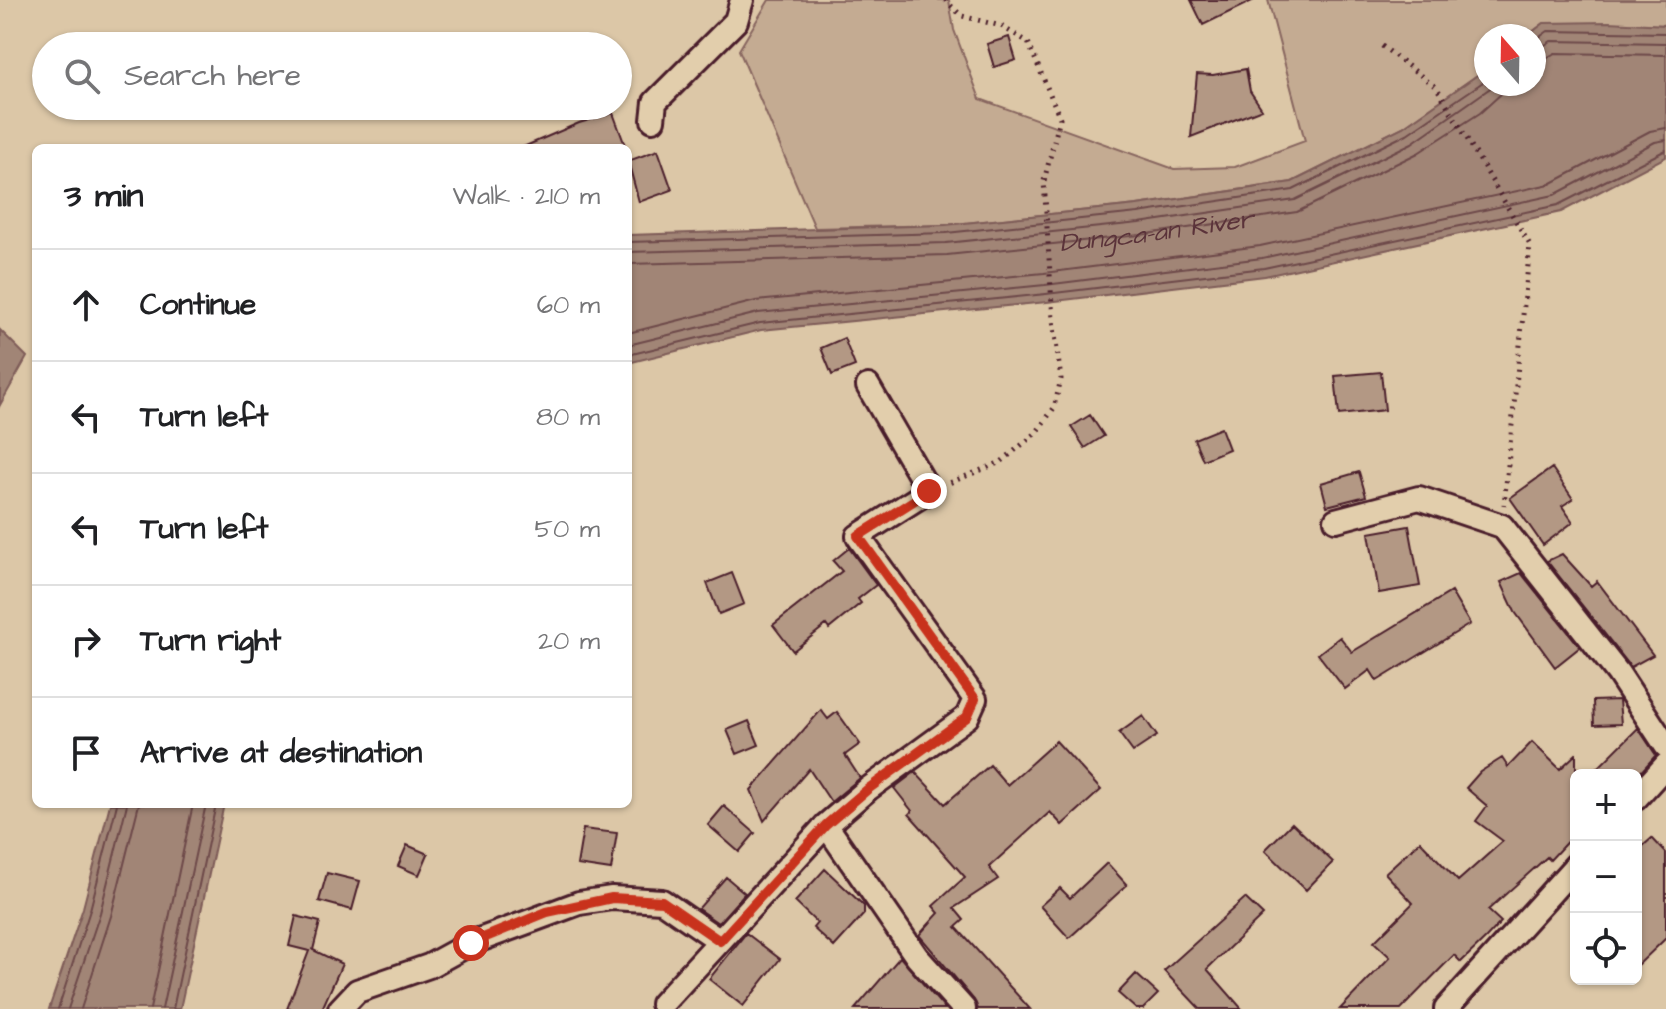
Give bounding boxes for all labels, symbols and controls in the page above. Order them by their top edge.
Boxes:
north arrow [1474,24,1546,96]
search box [32,32,632,120]
icon: search [60,54,104,98]
text: Search here [124,55,301,97]
text: 3 min [64,172,144,220]
text: Walk · 210 m [453,178,600,214]
water label: Dungca-an River [1058,200,1259,261]
icon: ahead [64,283,108,327]
text: Continue [140,284,256,326]
text: 60 m [537,287,600,323]
icon: left [64,395,108,439]
text: Turn left [140,396,268,438]
text: 80 m [536,399,600,435]
route end [911,473,947,509]
icon: left [64,507,108,551]
text: Turn left [140,508,268,550]
text: 50 m [535,511,600,547]
icon: right [64,619,108,663]
text: Turn right [140,620,281,662]
text: 20 m [538,623,600,659]
icon: arrive [64,731,108,775]
text: Arrive at destination [140,732,422,774]
map controls [1570,769,1642,985]
button: + [1570,769,1642,841]
button: − [1570,841,1642,913]
button: locate [1570,913,1642,985]
route start [453,925,489,961]

